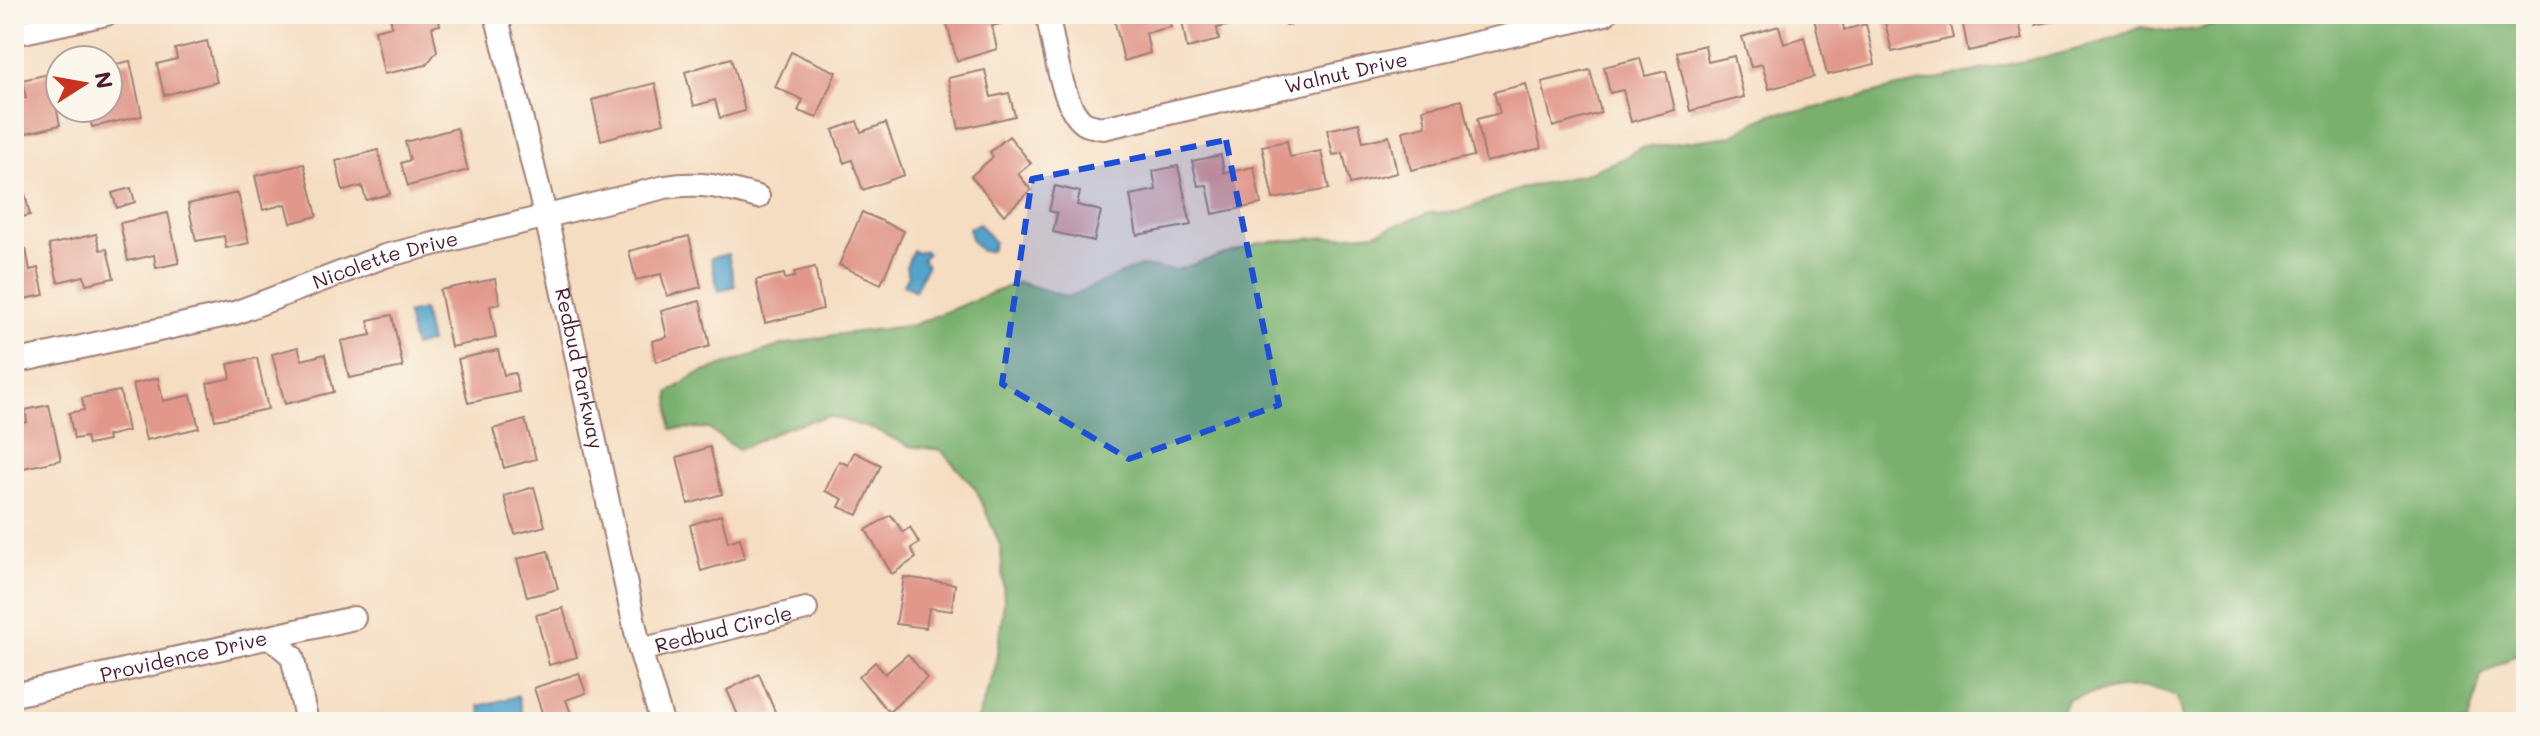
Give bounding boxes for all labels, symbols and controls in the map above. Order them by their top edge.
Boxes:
north arrow [44,44,124,124]
street label: Walnut Drive [1282,45,1410,98]
text: N [88,69,120,91]
street label: Nicolette Drive [309,225,461,294]
street label: Redbud Parkway [550,285,610,451]
street label: Redbud Circle [652,599,794,658]
street label: Providence Drive [97,624,270,687]

